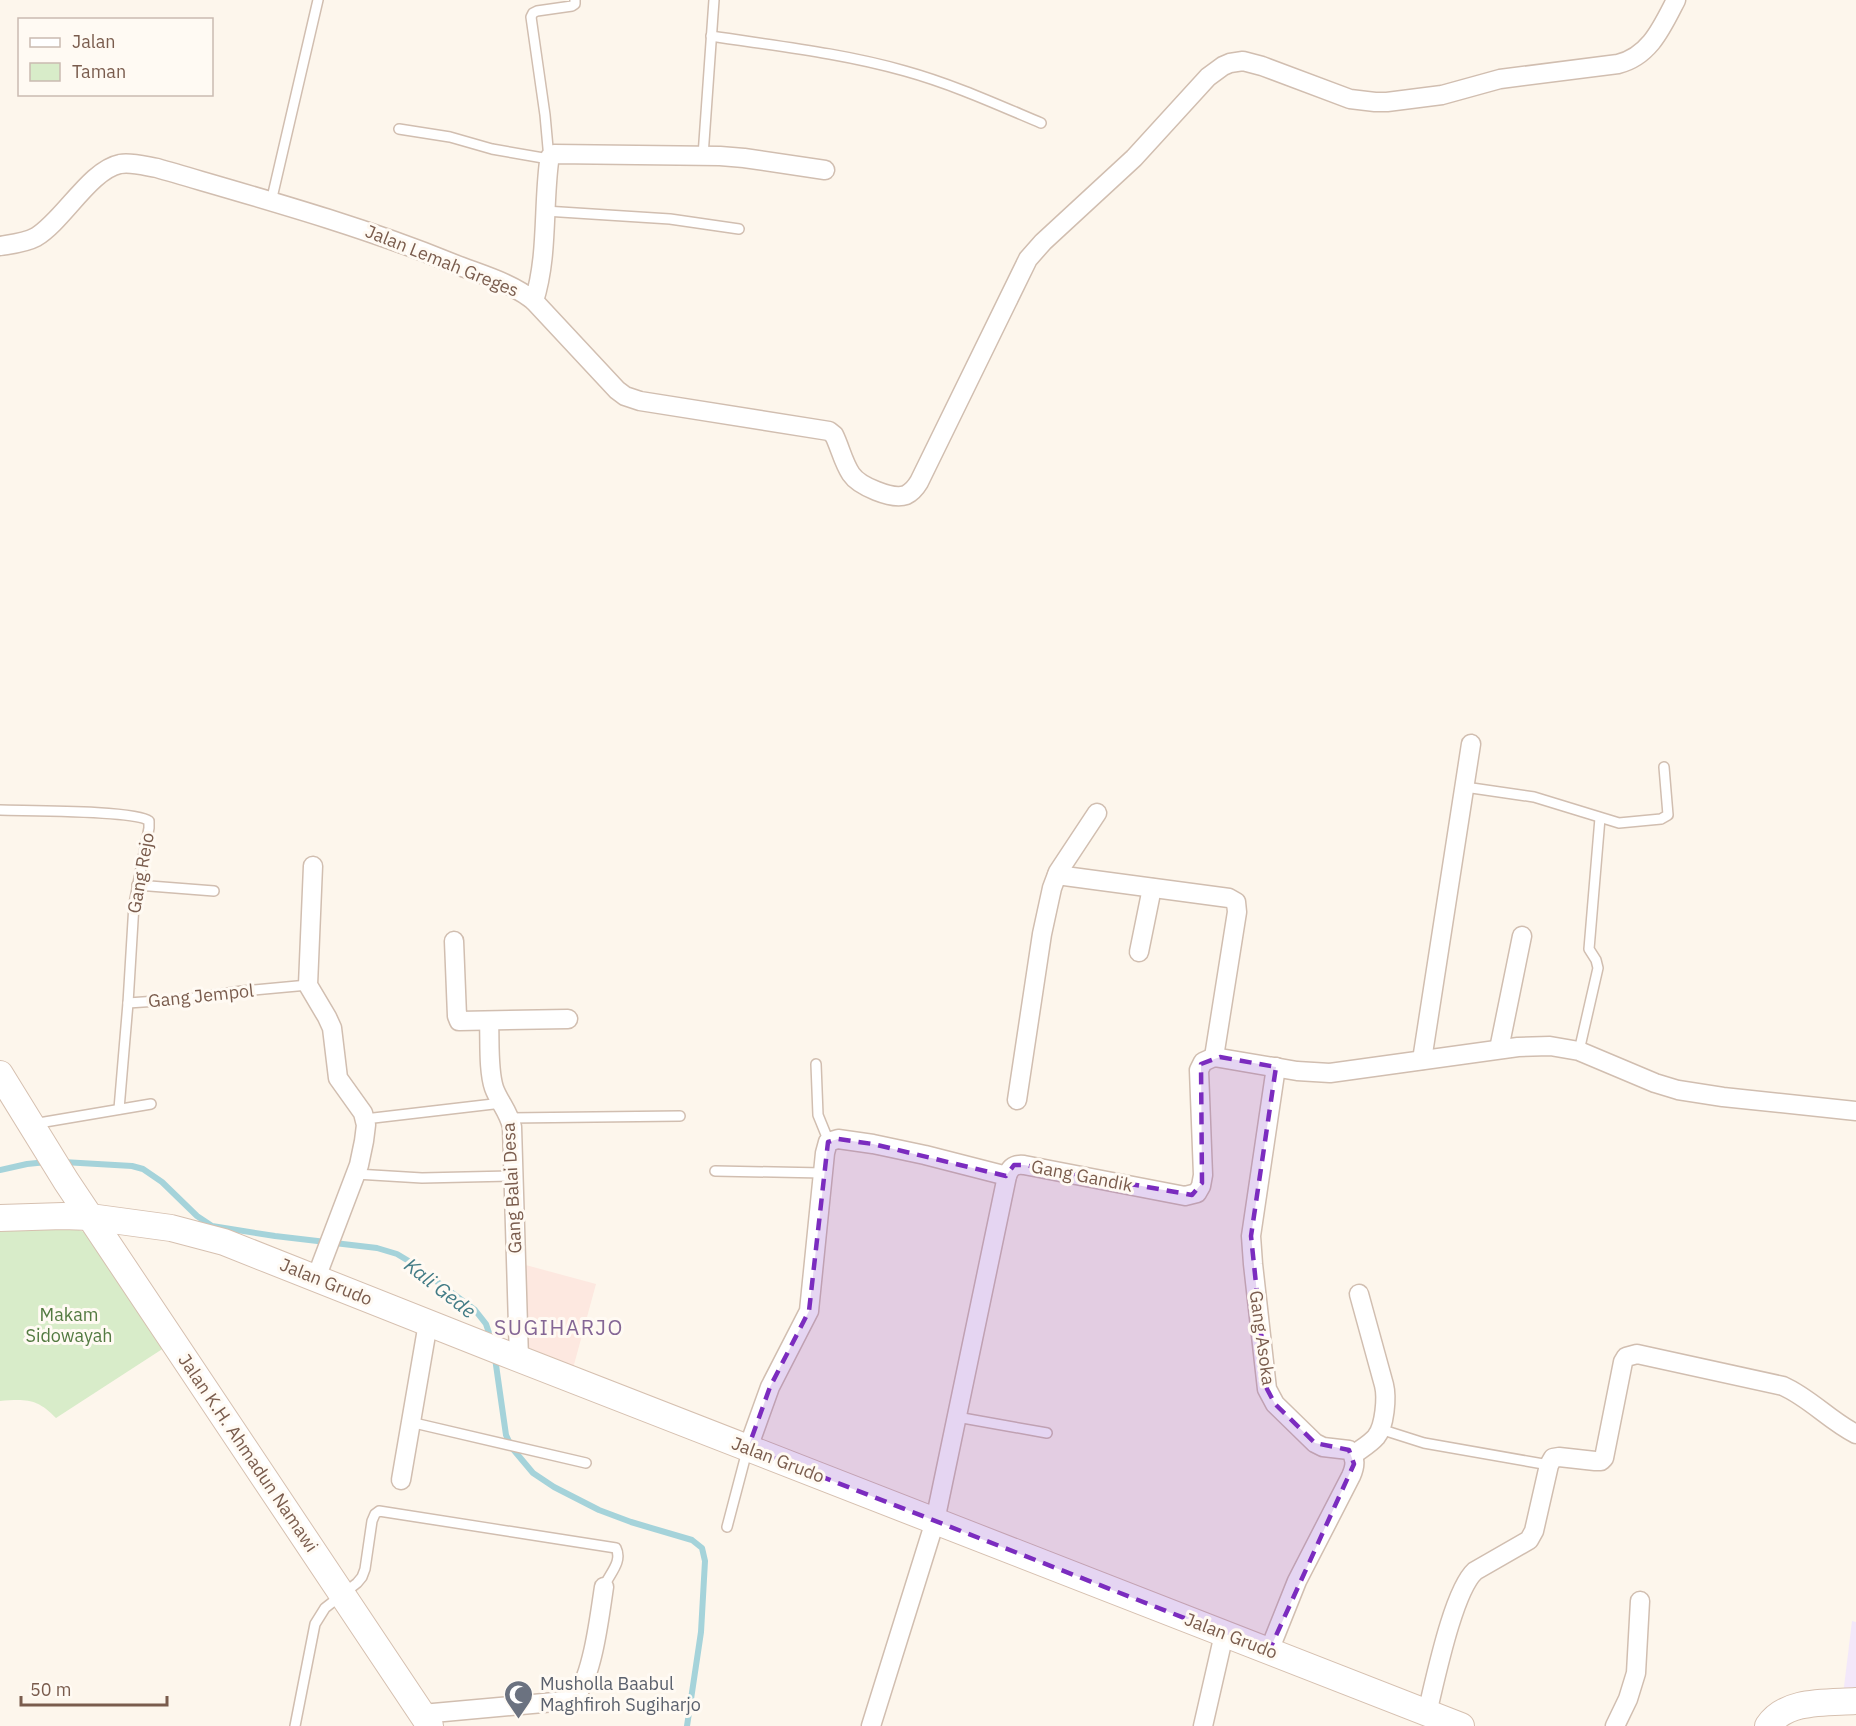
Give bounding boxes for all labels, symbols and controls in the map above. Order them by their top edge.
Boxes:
legend [18,18,213,96]
text: Jalan [72,30,116,53]
text: Taman [72,60,126,83]
street label: Jalan Lemah Greges [362,219,522,302]
street label: Gang Rejo [122,831,159,915]
street label: Gang Jempol [147,979,255,1012]
street label: Gang Balai Desa [497,1122,526,1254]
street label: Gang Gandik [1029,1154,1135,1197]
water label: Kali Gede [399,1251,482,1324]
street label: Jalan Grudo [277,1253,376,1310]
street label: Gang Asoka [1244,1289,1281,1387]
park label: Makam Sidowayah [25,1303,113,1347]
district label: SUGIHARJO [494,1313,624,1341]
street label: Jalan K.H. Ahmadun Namawi [173,1349,323,1556]
street label: Jalan Grudo [728,1431,828,1488]
street label: Jalan Grudo [1181,1607,1281,1664]
scale bar [21,1669,166,1707]
place label: Musholla Baabul Maghfiroh Sugiharjo [540,1672,701,1716]
text: 50 m [30,1678,72,1701]
mosque icon: Musholla Baabul Maghfiroh Sugiharjo [503,1678,535,1720]

